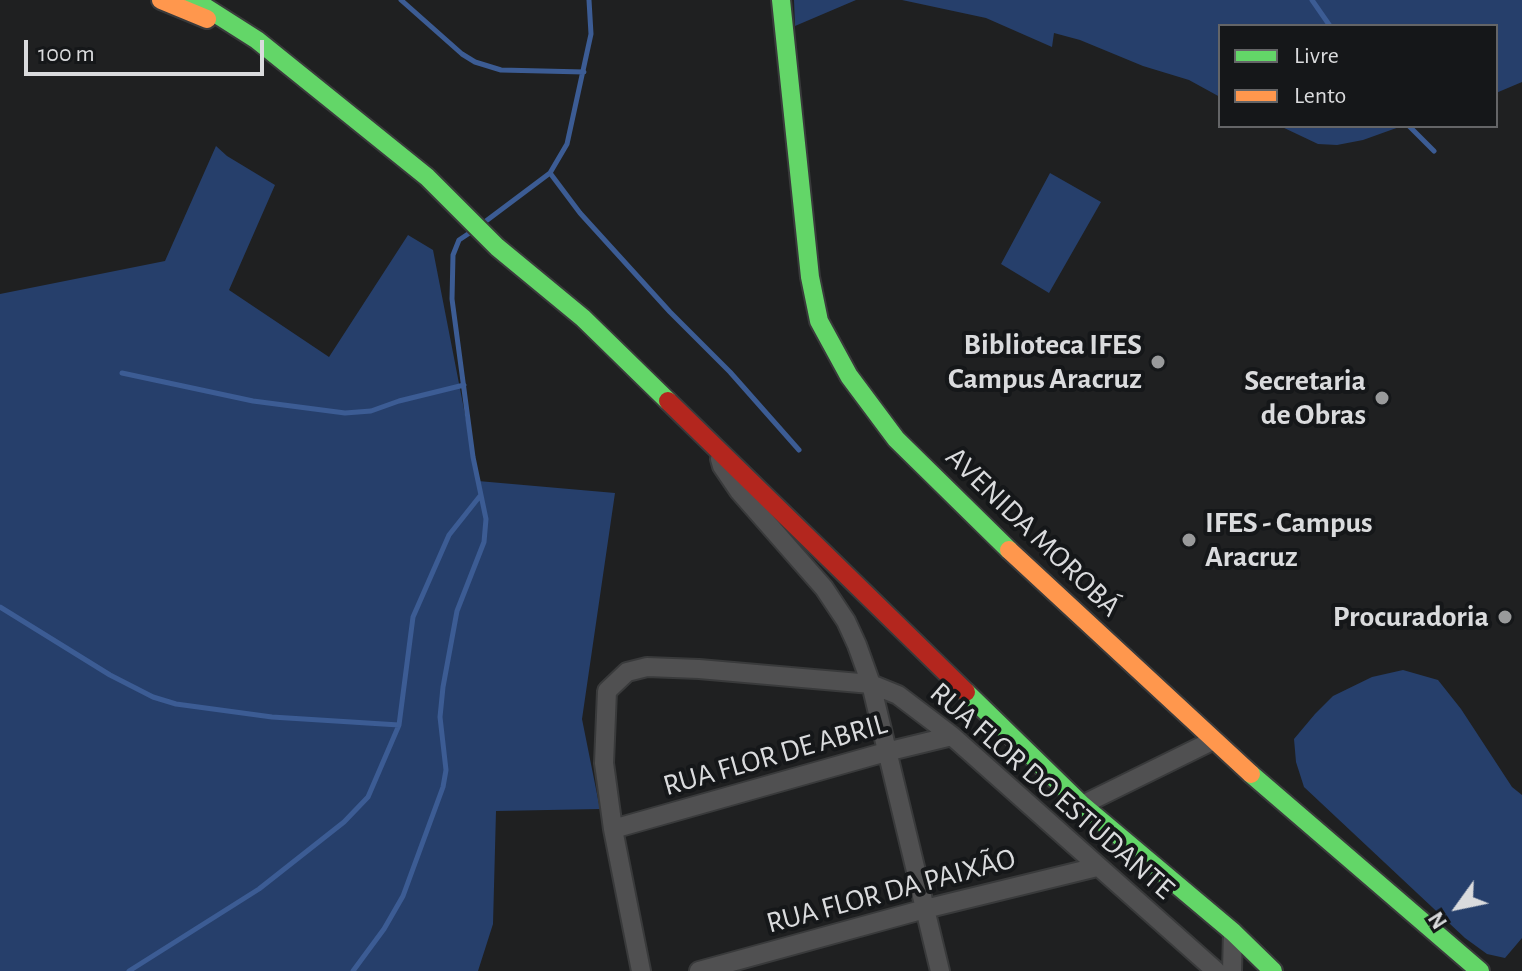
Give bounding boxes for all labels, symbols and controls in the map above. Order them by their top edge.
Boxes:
scale bar [28,24,268,74]
legend [1218,24,1498,128]
text: 100 m [38,42,95,66]
text: Livre [1294,44,1339,68]
text: Lento [1294,84,1346,108]
place label: Biblioteca IFES Campus Aracruz [948,327,1142,398]
marker: Biblioteca IFES Campus Aracruz [1149,353,1167,371]
place label: Secretaria de Obras [1244,363,1366,434]
marker: Secretaria de Obras [1373,389,1391,407]
street label: AVENIDA MOROBÁ [938,439,1128,625]
place label: IFES - Campus Aracruz [1205,505,1373,576]
marker: IFES - Campus Aracruz [1180,531,1198,549]
place label: Procuradoria [1333,599,1489,635]
marker: Procuradoria [1496,608,1514,626]
street label: RUA FLOR DO ESTUDANTE [922,675,1182,907]
street label: RUA FLOR DE ABRIL [659,706,891,804]
street label: RUA FLOR DA PAIXÃO [763,840,1019,942]
north arrow [1418,867,1498,947]
text: N [1424,908,1451,932]

